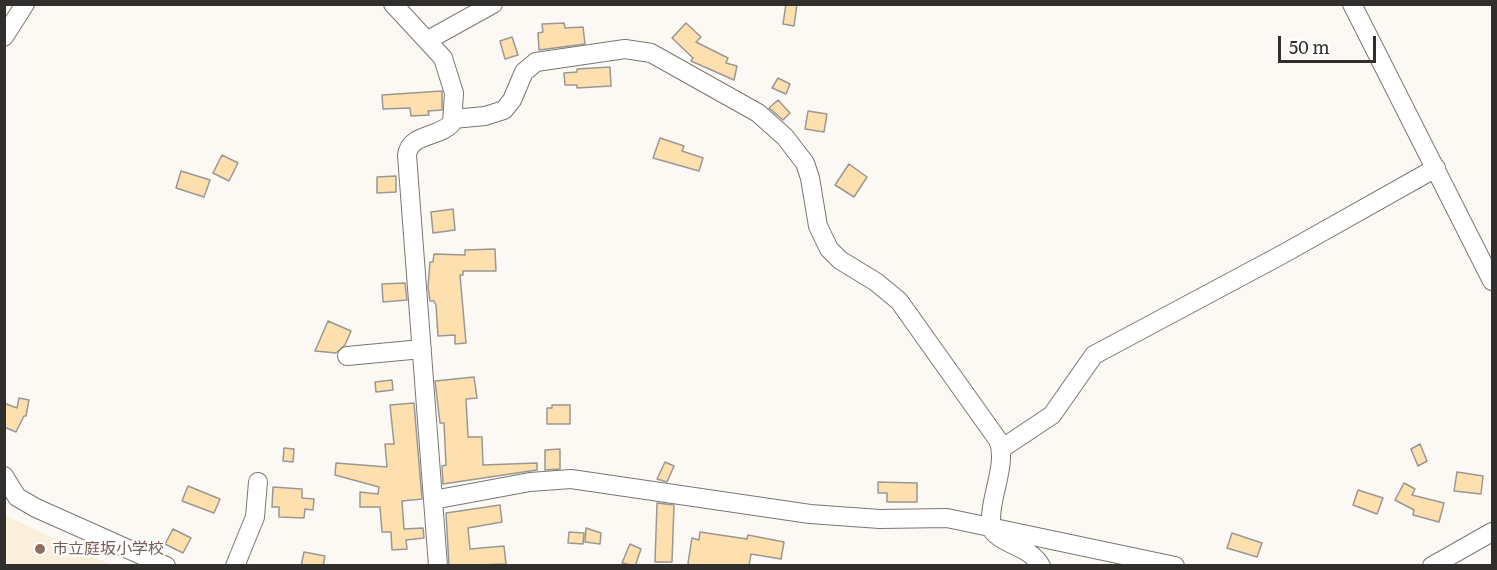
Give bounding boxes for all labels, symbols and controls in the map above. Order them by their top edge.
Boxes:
scale bar [1281,24,1378,62]
text: 50 m [1289,33,1330,60]
place label: 市立庭坂小学校 [52,539,164,559]
marker: 市立庭坂小学校 [33,542,47,556]

